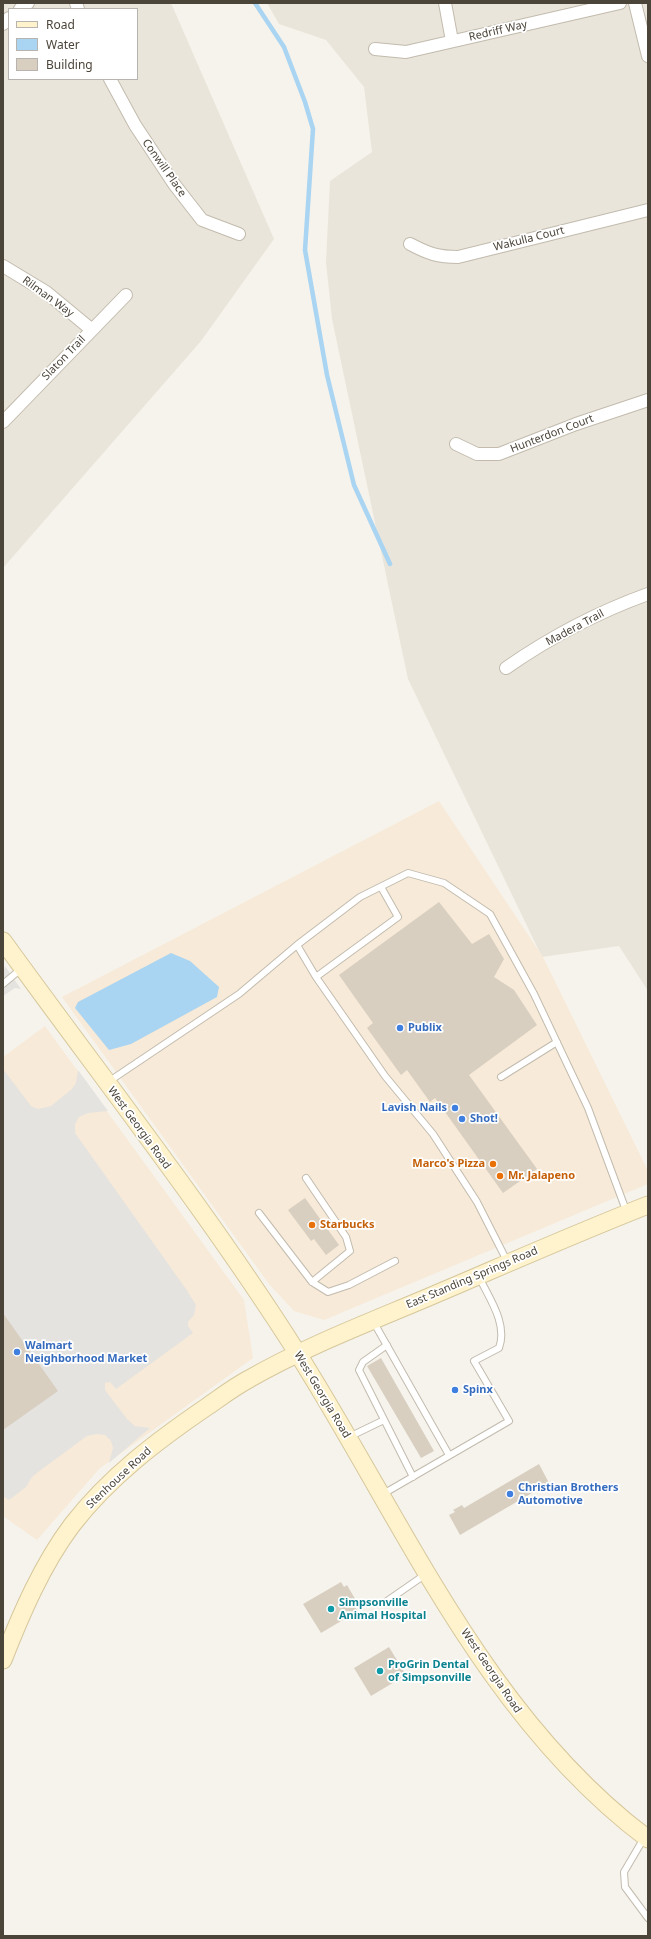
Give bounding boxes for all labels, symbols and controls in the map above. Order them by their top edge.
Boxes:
legend [8,8,138,80]
text: Road [46,16,75,33]
street label: Redriff Way [468,18,528,44]
text: Water [46,36,80,53]
text: Building [46,56,93,73]
street label: Conwill Place [139,137,189,199]
street label: Wakulla Court [492,224,566,254]
street label: Rilman Way [20,274,76,320]
street label: Slaton Trail [39,333,89,383]
street label: Hunterdon Court [508,412,596,456]
street label: Madera Trail [544,607,606,649]
place label: Publix [408,1021,442,1035]
marker: Publix [395,1023,405,1033]
street label: West Georgia Road [105,1084,173,1172]
place label: Lavish Nails [382,1101,447,1115]
marker: Lavish Nails [450,1103,460,1113]
place label: Shot! [470,1112,498,1126]
marker: Shot! [457,1114,467,1124]
place label: Marco's Pizza [412,1157,485,1171]
marker: Marco's Pizza [488,1159,498,1169]
place label: Mr. Jalapeno [508,1169,575,1183]
marker: Mr. Jalapeno [495,1171,505,1181]
place label: Starbucks [320,1218,374,1232]
marker: Starbucks [307,1220,317,1230]
street label: East Standing Springs Road [404,1244,540,1312]
place label: Walmart Neighborhood Market [25,1339,147,1365]
marker: Walmart Neighborhood Market [12,1347,22,1357]
street label: West Georgia Road [291,1349,353,1441]
place label: Spinx [463,1383,493,1397]
marker: Spinx [450,1385,460,1395]
street label: Stenhouse Road [84,1445,154,1511]
place label: Christian Brothers Automotive [518,1481,618,1507]
marker: Christian Brothers Automotive [505,1489,515,1499]
place label: Simpsonville Animal Hospital [339,1596,426,1622]
marker: Simpsonville Animal Hospital [326,1604,336,1614]
street label: West Georgia Road [458,1626,524,1716]
place label: ProGrin Dental of Simpsonville [388,1658,471,1684]
marker: ProGrin Dental of Simpsonville [375,1666,385,1676]

